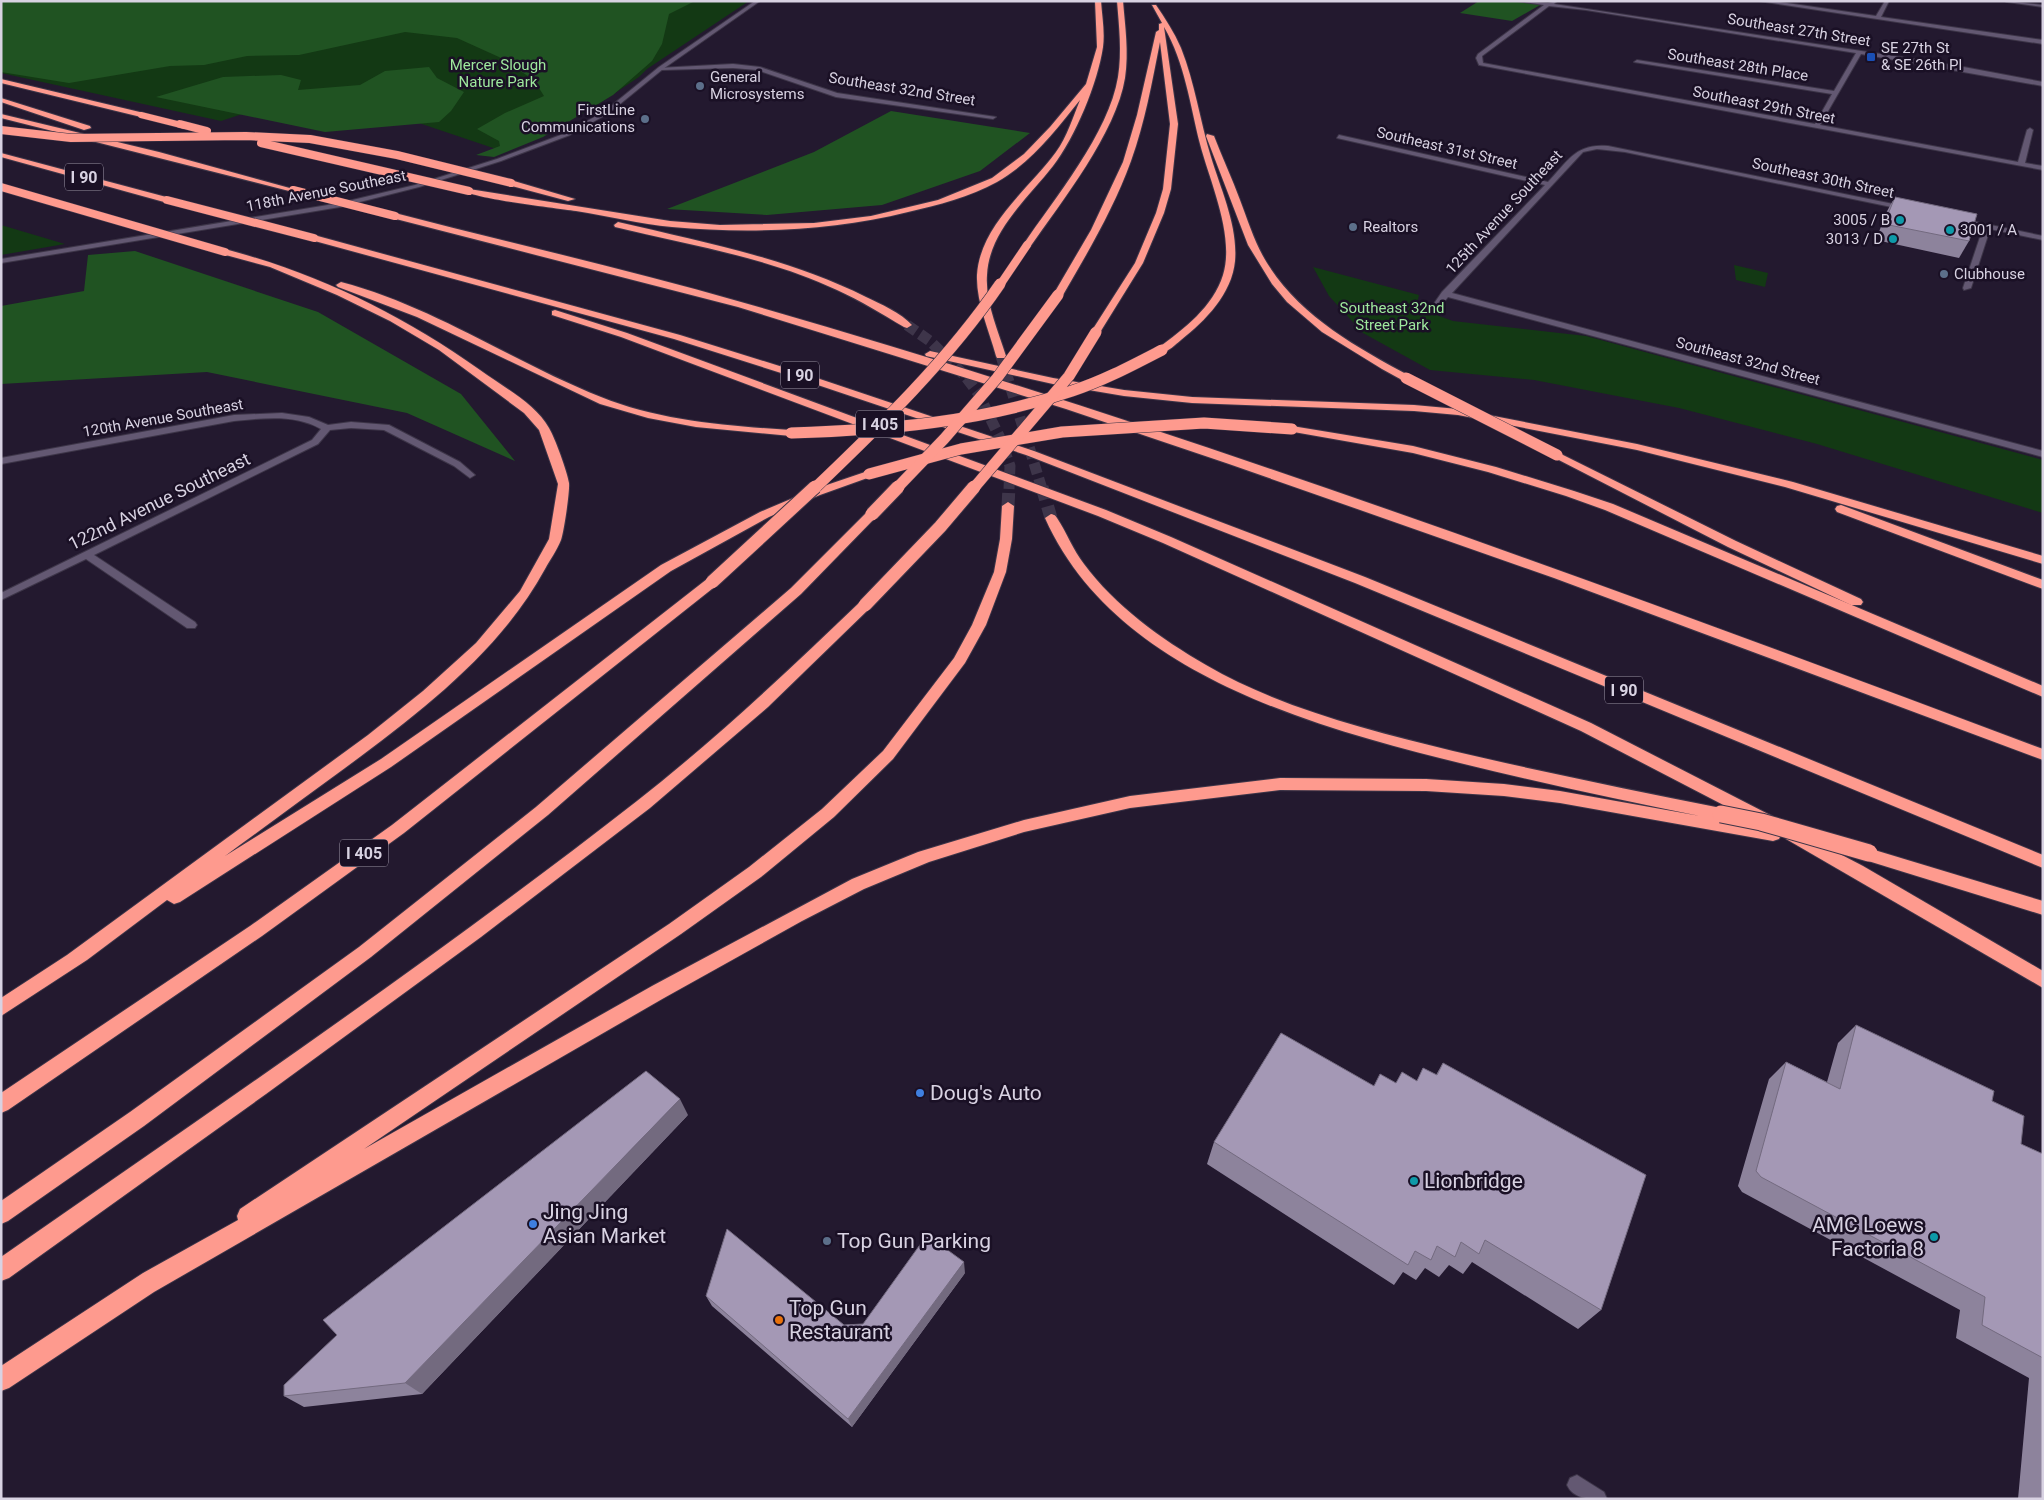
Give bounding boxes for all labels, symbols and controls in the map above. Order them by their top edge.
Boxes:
street label: Southeast 27th Street [1726,10,1872,50]
place label: SE 27th St & SE 26th Pl [1881,39,1962,74]
street label: Southeast 28th Place [1666,45,1810,85]
marker: SE 27th St & SE 26th Pl [1865,51,1877,63]
park label: Mercer Slough Nature Park [450,56,546,91]
place label: General Microsystems [710,68,804,103]
street label: Southeast 32nd Street [827,69,977,110]
marker: General Microsystems [694,80,706,92]
street label: Southeast 29th Street [1691,82,1837,128]
place label: FirstLine Communications [521,101,635,136]
marker: FirstLine Communications [639,113,651,125]
street label: Southeast 31st Street [1375,123,1519,173]
street label: 125th Avenue Southeast [1442,146,1566,278]
street label: Southeast 30th Street [1750,154,1896,202]
road number: I 90 [65,163,103,190]
street label: 118th Avenue Southeast [244,167,408,215]
place label: 3005 / B [1833,211,1890,229]
marker: 3005 / B [1894,214,1906,226]
place label: Realtors [1363,218,1418,236]
marker: Realtors [1347,221,1359,233]
place label: 3001 / A [1960,221,2017,239]
marker: 3001 / A [1944,224,1956,236]
place label: 3013 / D [1826,230,1883,248]
marker: 3013 / D [1887,233,1899,245]
place label: Clubhouse [1954,265,2025,283]
marker: Clubhouse [1938,268,1950,280]
park label: Southeast 32nd Street Park [1340,299,1445,334]
street label: Southeast 32nd Street [1674,333,1822,389]
road number: I 90 [781,362,819,388]
street label: 120th Avenue Southeast [81,395,245,441]
road number: I 405 [856,410,904,438]
street label: 122nd Avenue Southeast [65,448,253,554]
road number: I 90 [1605,676,1643,704]
road number: I 405 [340,840,388,866]
place label: Doug's Auto [930,1081,1042,1105]
marker: Doug's Auto [914,1087,926,1099]
place label: Lionbridge [1424,1169,1523,1193]
marker: Lionbridge [1408,1175,1420,1187]
place label: Jing Jing Asian Market [543,1200,666,1248]
place label: AMC Loews Factoria 8 [1812,1213,1924,1261]
marker: Jing Jing Asian Market [527,1218,539,1230]
place label: Top Gun Parking [837,1229,991,1253]
marker: AMC Loews Factoria 8 [1928,1231,1940,1243]
marker: Top Gun Parking [821,1235,833,1247]
place label: Top Gun Restaurant [789,1296,891,1344]
marker: Top Gun Restaurant [773,1314,785,1326]

